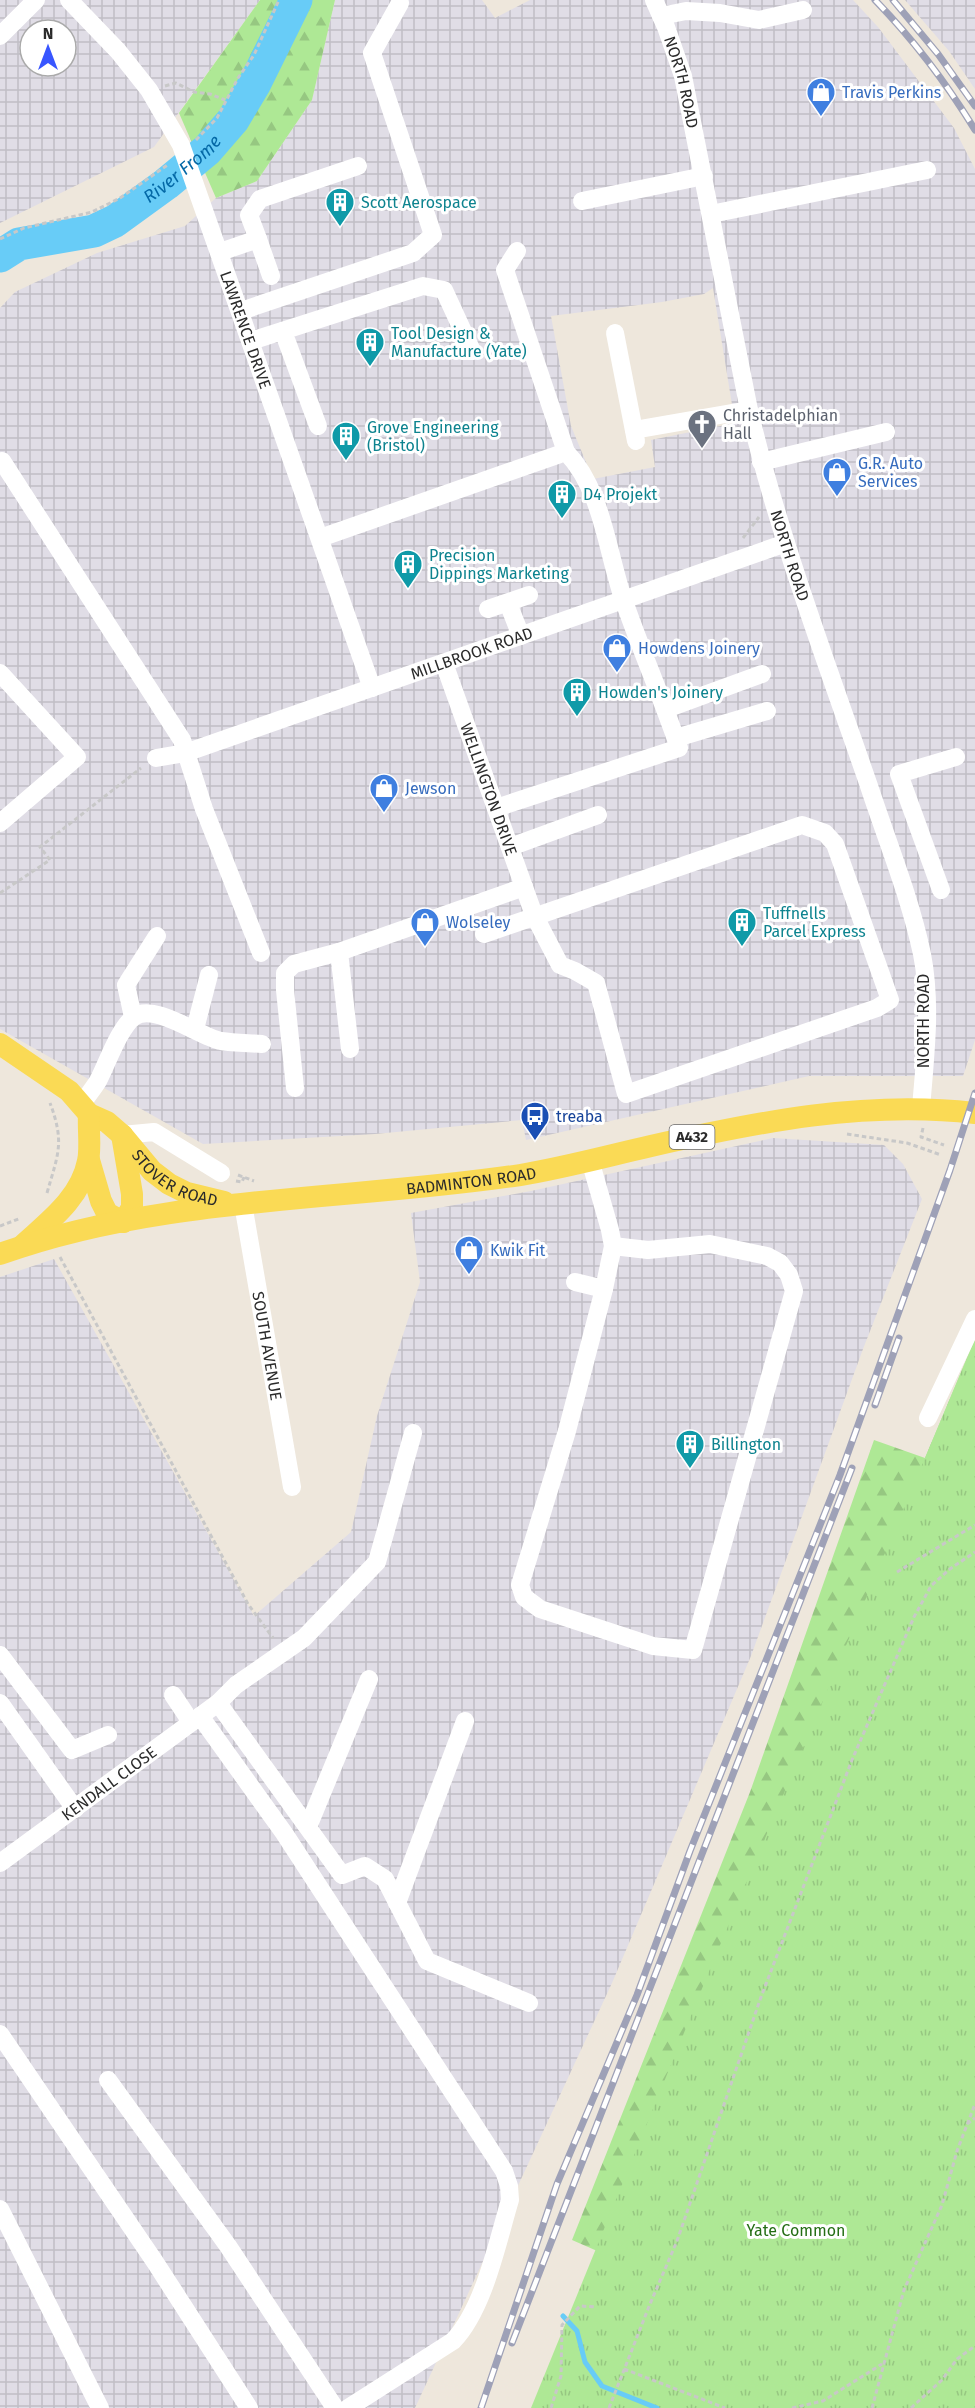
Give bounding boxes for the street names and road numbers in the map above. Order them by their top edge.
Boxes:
street label: NORTH ROAD [660,33,703,130]
street label: LAWRENCE DRIVE [217,268,275,391]
street label: NORTH ROAD [767,507,814,603]
street label: MILLBROOK ROAD [408,623,535,683]
street label: WELLINGTON DRIVE [457,720,521,858]
street label: NORTH ROAD [914,974,933,1068]
road number: A432 [670,1125,714,1149]
street label: STOVER ROAD [128,1145,220,1210]
street label: BADMINTON ROAD [405,1163,538,1198]
street label: SOUTH AVENUE [249,1290,286,1402]
street label: KENDALL CLOSE [58,1742,160,1824]

